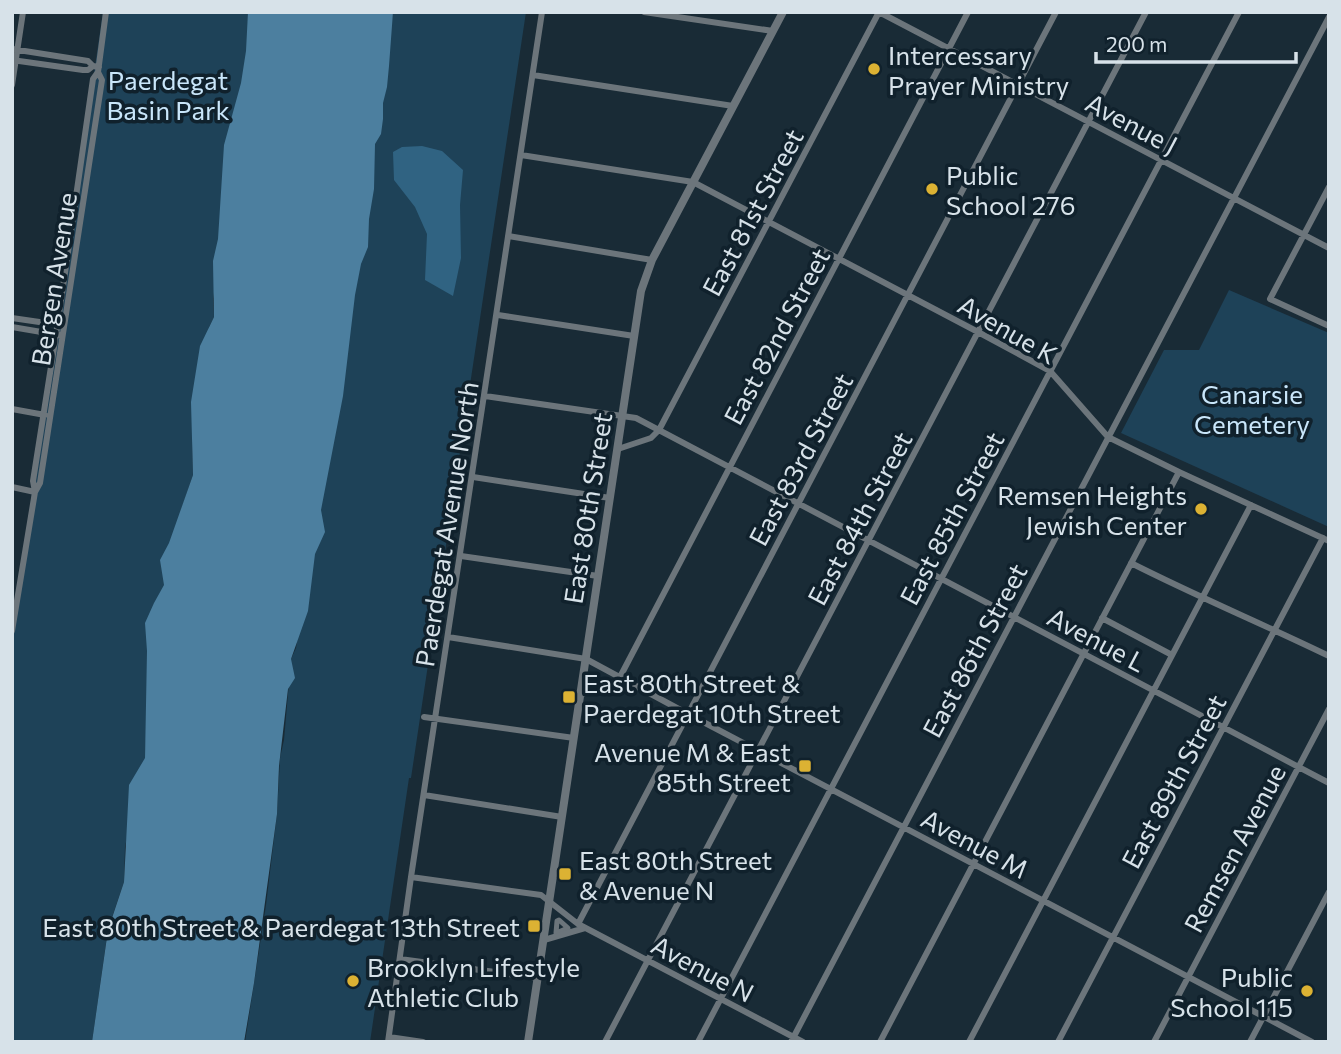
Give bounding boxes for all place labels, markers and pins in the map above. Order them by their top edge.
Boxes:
place label: Intercessary Prayer Ministry [888,39,1069,100]
marker: Intercessary Prayer Ministry [866,61,882,77]
place label: Public School 276 [946,159,1075,220]
marker: Public School 276 [924,181,940,197]
place label: Remsen Heights Jewish Center [997,479,1187,540]
marker: Remsen Heights Jewish Center [1193,501,1209,517]
place label: East 80th Street & Paerdegat 10th Street [583,667,841,728]
marker: East 80th Street & Paerdegat 10th Street [561,689,577,705]
place label: Avenue M & East 85th Street [594,736,791,797]
marker: Avenue M & East 85th Street [797,758,813,774]
place label: East 80th Street & Avenue N [579,844,772,905]
marker: East 80th Street & Avenue N [557,866,573,882]
place label: East 80th Street & Paerdegat 13th Street [42,911,520,942]
marker: East 80th Street & Paerdegat 13th Street [526,918,542,934]
place label: Brooklyn Lifestyle Athletic Club [367,951,580,1012]
place label: Public School 115 [1170,961,1293,1022]
marker: Brooklyn Lifestyle Athletic Club [345,973,361,989]
marker: Public School 115 [1299,983,1315,999]

